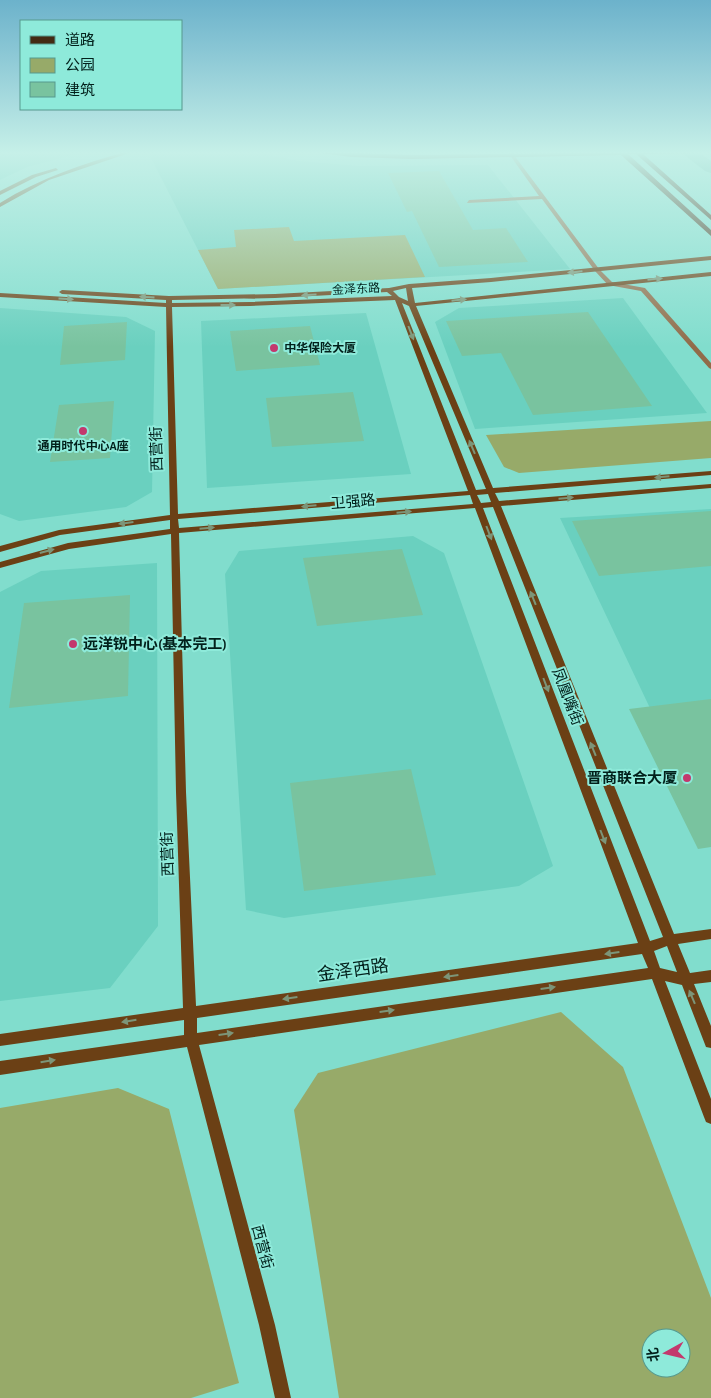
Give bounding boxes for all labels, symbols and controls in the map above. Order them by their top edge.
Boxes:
legend [20,20,182,110]
text: 道路 [65,32,95,48]
text: 公园 [65,57,95,73]
text: 建筑 [65,82,95,98]
one-way arrow [567,268,583,276]
one-way arrow [648,275,664,283]
street label: 金泽东路 [332,281,380,296]
one-way arrow [301,291,317,299]
one-way arrow [138,292,154,300]
one-way arrow [58,296,74,304]
one-way arrow [451,296,467,304]
one-way arrow [221,300,237,308]
one-way arrow [407,326,415,341]
place label: 中华保险大厦 [284,341,356,354]
marker: 中华保险大厦 [268,342,280,354]
marker: 通用时代中心A座 [77,425,89,437]
street label: 西营街 [148,426,165,472]
place label: 通用时代中心A座 [37,439,129,452]
one-way arrow [467,440,475,454]
one-way arrow [654,473,670,481]
street label: 卫强路 [330,492,376,511]
one-way arrow [558,494,574,502]
one-way arrow [300,502,316,510]
one-way arrow [396,507,412,515]
one-way arrow [117,519,133,527]
one-way arrow [200,524,216,532]
one-way arrow [485,526,493,541]
one-way arrow [39,547,54,555]
one-way arrow [529,590,537,605]
place label: 远洋锐中心(基本完工) [83,635,227,652]
marker: 远洋锐中心(基本完工) [67,638,79,650]
street label: 凤凰嘴街 [549,666,586,728]
one-way arrow [542,678,550,693]
one-way arrow [589,742,597,756]
place label: 晋商联合大厦 [587,770,677,786]
marker: 晋商联合大厦 [681,772,693,784]
one-way arrow [599,830,607,845]
street label: 西营街 [159,831,176,877]
one-way arrow [603,949,619,957]
street label: 金泽西路 [316,955,390,985]
one-way arrow [443,972,459,980]
one-way arrow [540,984,556,992]
one-way arrow [688,990,696,1004]
one-way arrow [282,994,298,1002]
one-way arrow [379,1007,395,1015]
one-way arrow [121,1017,137,1025]
one-way arrow [219,1030,235,1038]
one-way arrow [41,1056,57,1064]
street label: 西营街 [249,1223,276,1271]
north arrow [641,1328,691,1378]
text: 北 [645,1347,662,1363]

